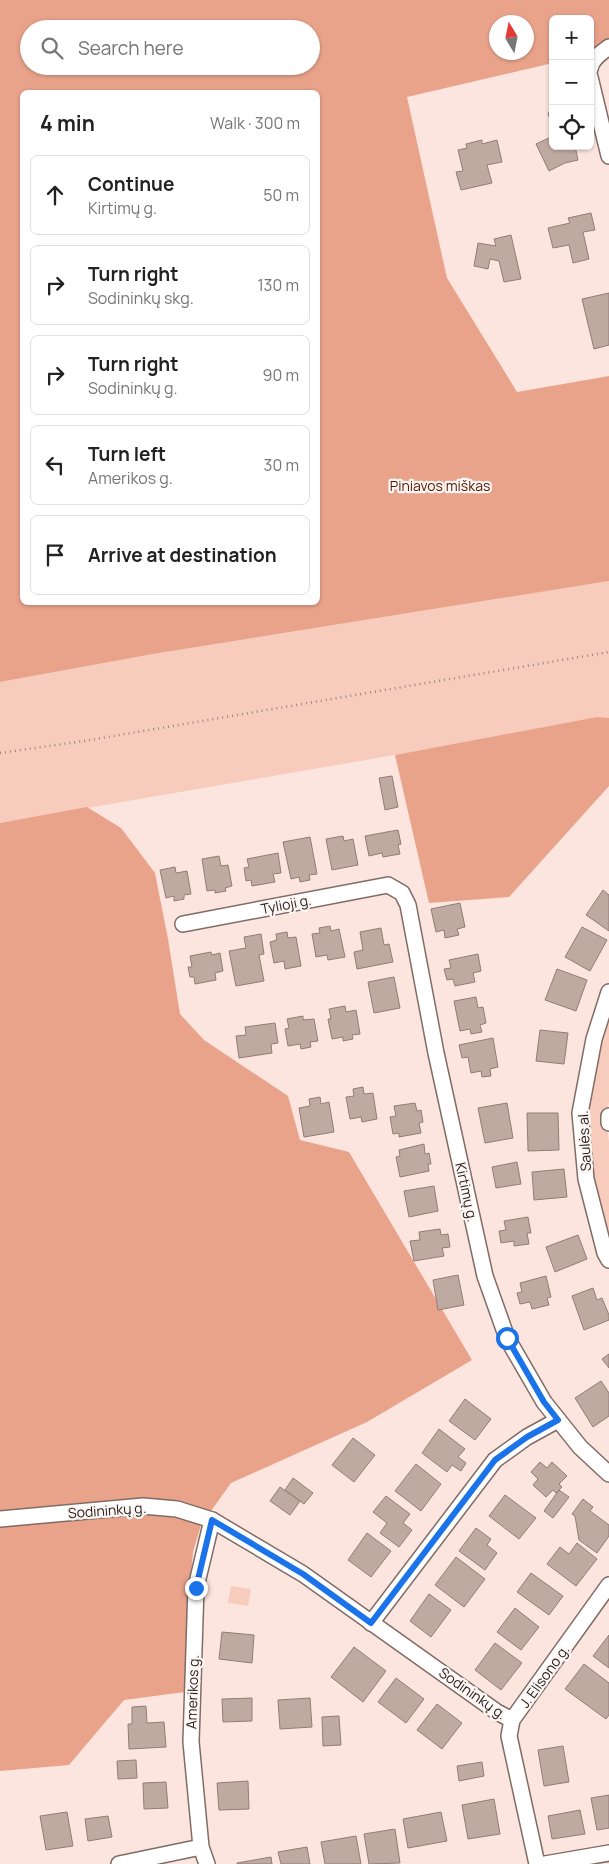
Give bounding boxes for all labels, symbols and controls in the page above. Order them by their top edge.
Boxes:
north arrow [489,15,534,60]
map controls [549,15,594,150]
button: + [549,15,594,60]
search box [20,20,320,75]
icon: search [38,34,66,62]
text: Search here [78,35,184,61]
button: − [549,60,594,105]
button: locate [549,105,594,150]
text: 4 min [40,109,95,137]
text: Walk · 300 m [210,112,300,134]
text: Continue [88,171,174,197]
icon: ahead [41,181,69,209]
text: 50 m [263,184,299,206]
text: Kirtimų g. [88,197,157,219]
text: Turn right [88,261,178,287]
icon: right [41,271,69,299]
text: 130 m [257,274,299,296]
text: Sodininkų skg. [88,287,194,309]
text: Turn right [88,351,178,377]
icon: right [41,361,69,389]
text: 90 m [263,364,299,386]
text: Sodininkų g. [88,377,177,399]
text: Turn left [88,441,166,467]
icon: left [41,451,69,479]
text: 30 m [264,454,299,476]
text: Amerikos g. [88,467,173,489]
park label: Piniavos miškas [390,476,490,495]
icon: arrive [41,541,69,569]
text: Arrive at destination [88,542,277,568]
street label: Tylioji g. [259,890,313,918]
street label: Saulės al. [573,1110,595,1172]
street label: Kirtimų g. [451,1161,483,1223]
route start [496,1327,519,1350]
street label: Sodininkų g. [67,1498,147,1522]
route end [185,1577,208,1600]
street label: J. Elisono g. [515,1641,573,1711]
street label: Amerikos g. [181,1655,203,1729]
street label: Sodininkų g. [435,1663,511,1723]

